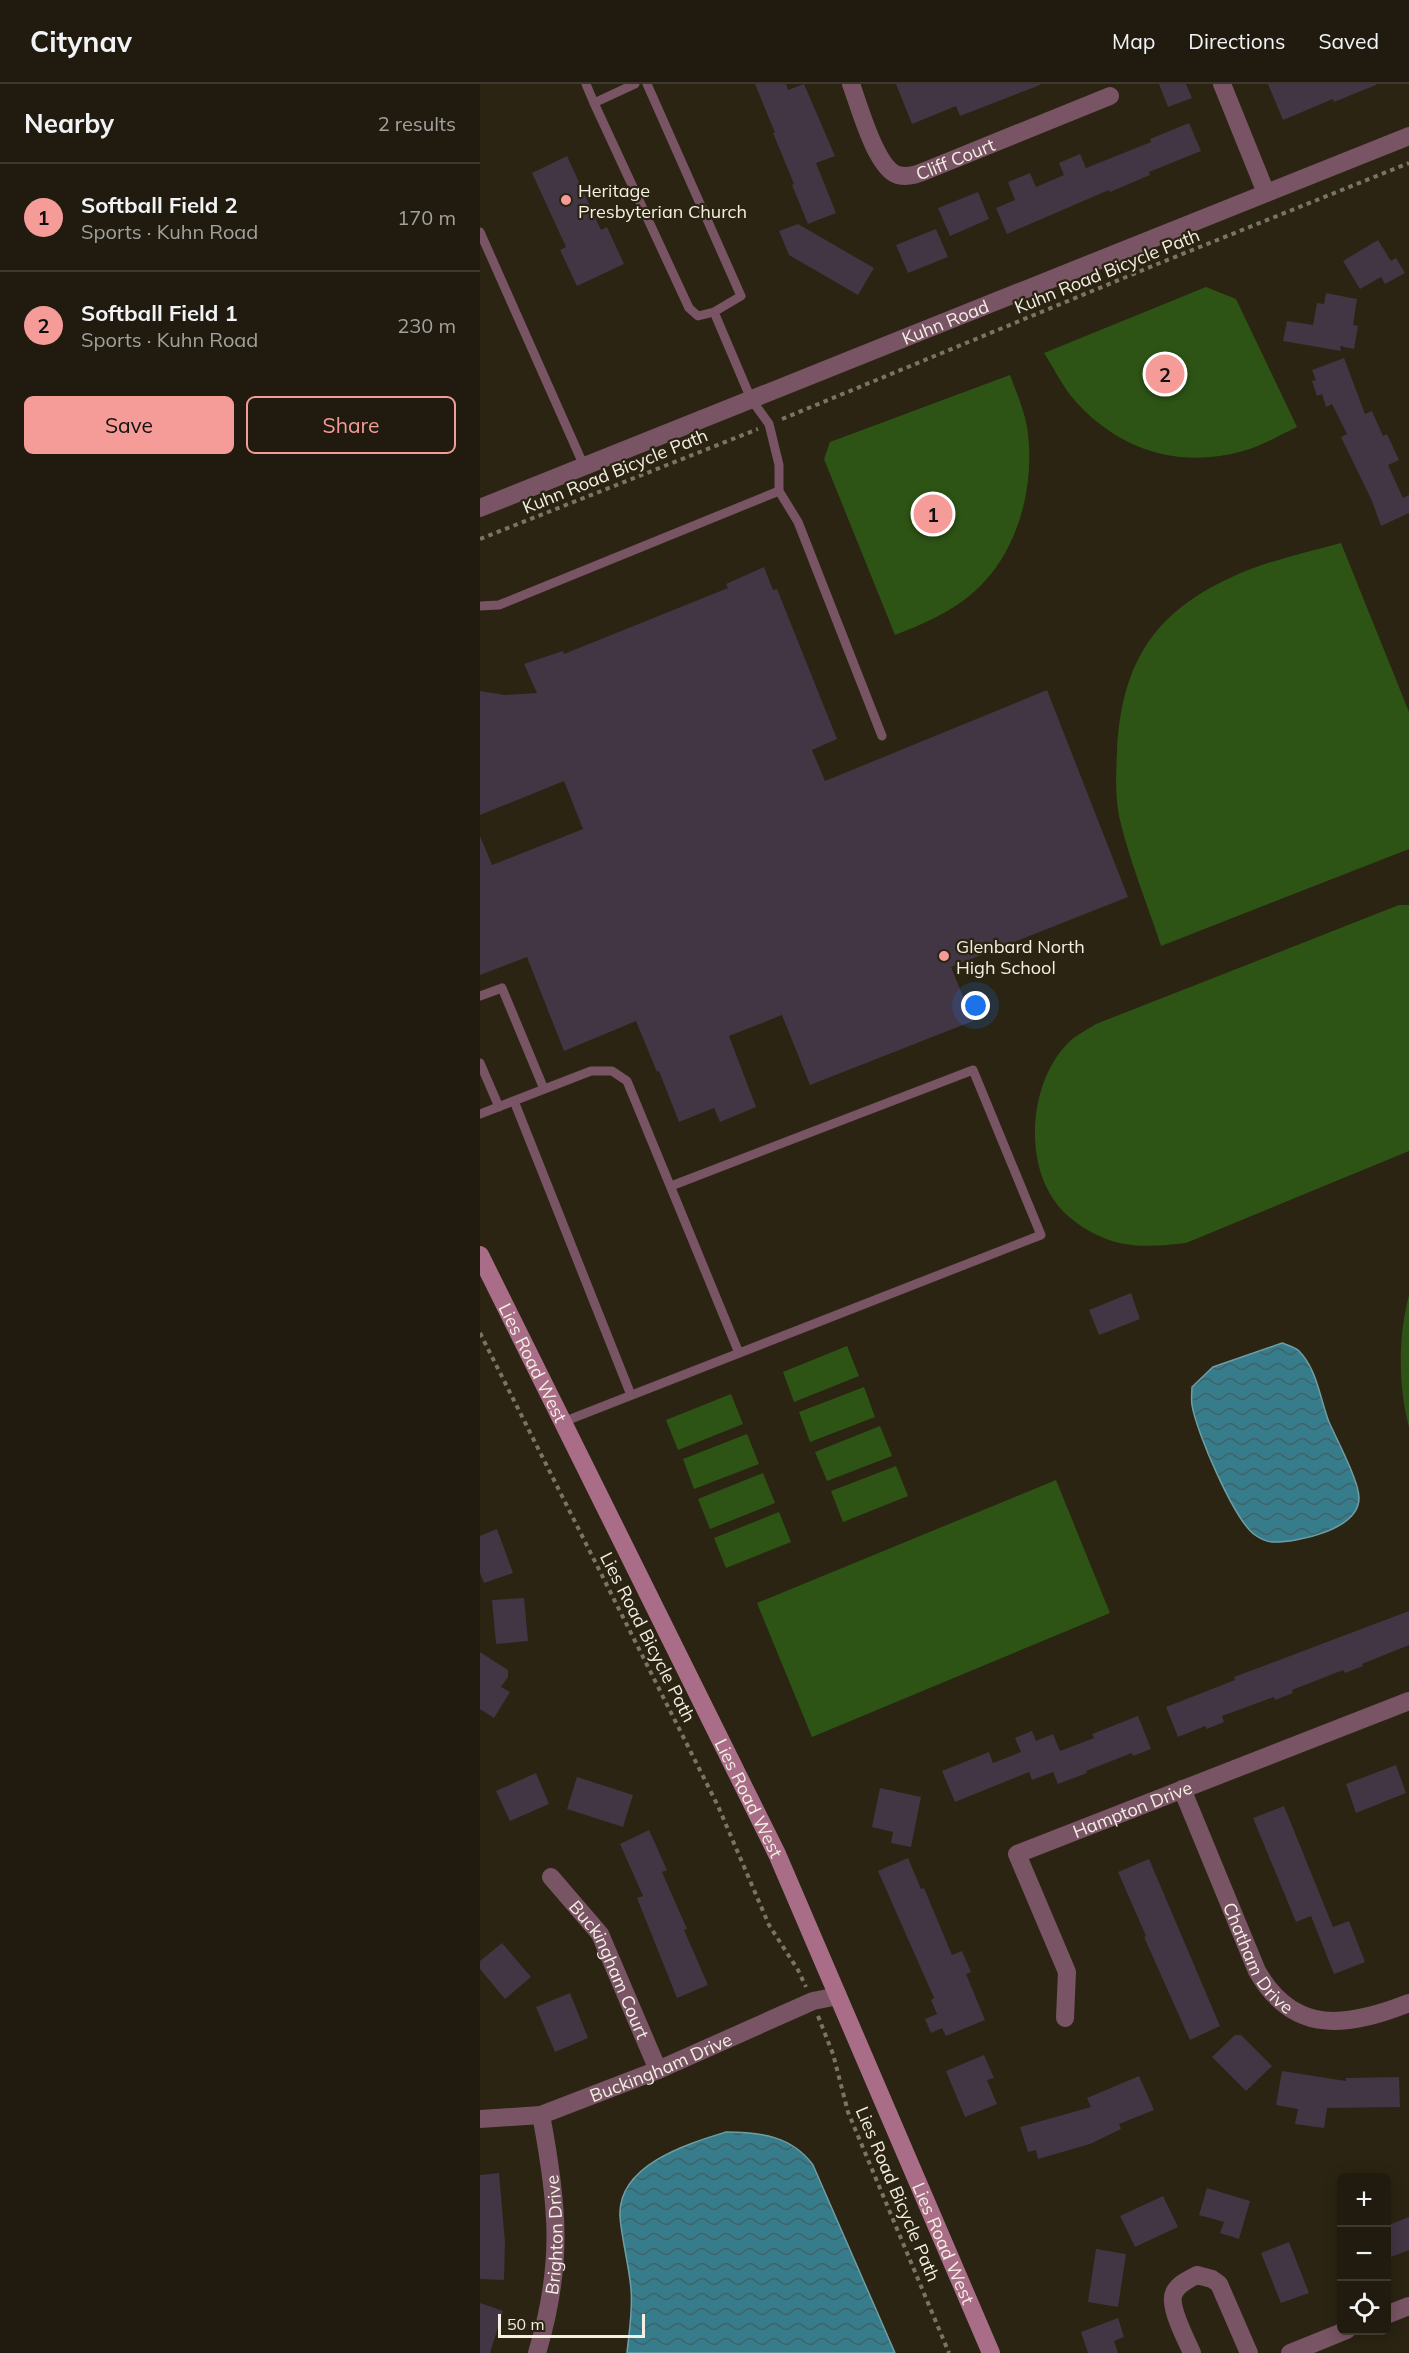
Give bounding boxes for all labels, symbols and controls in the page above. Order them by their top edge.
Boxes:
text: Citynav [30,24,132,59]
text: Map [1112,28,1155,54]
text: Directions [1188,28,1285,54]
text: Saved [1318,28,1379,54]
text: Nearby [24,107,114,140]
text: 2 results [378,111,456,136]
street label: Cliff Court [912,133,998,185]
place label: Heritage Presbyterian Church [578,179,747,223]
text: Softball Field 2 [81,191,238,219]
marker: Heritage Presbyterian Church [559,193,573,207]
text: 1 [38,205,50,230]
text: 170 m [397,205,456,230]
text: Sports · Kuhn Road [81,219,258,244]
street label: Kuhn Road Bicycle Path [1011,223,1203,319]
street label: Kuhn Road [898,294,992,349]
text: Softball Field 1 [81,299,238,327]
text: 2 [38,313,50,338]
text: 230 m [397,313,456,338]
text: Sports · Kuhn Road [81,327,258,352]
pin: 2 [1146,352,1184,396]
button: Save [24,396,234,454]
button: Share [246,396,456,454]
street label: Kuhn Road Bicycle Path [519,423,711,519]
pin: 1 [914,492,952,536]
place label: Glenbard North High School [956,935,1085,979]
marker: Glenbard North High School [937,949,951,963]
your location [961,991,990,1020]
street label: Lies Road West [494,1299,573,1426]
street label: Lies Road Bicycle Path [595,1548,701,1726]
street label: Lies Road West [710,1734,788,1861]
street label: Hampton Drive [1069,1775,1195,1843]
street label: Buckingham Court [564,1895,655,2042]
street label: Chatham Drive [1218,1899,1298,2019]
street label: Buckingham Drive [586,2027,735,2107]
street label: Lies Road Bicycle Path [851,2103,945,2285]
map controls [1337,2173,1391,2335]
button: + [1337,2173,1391,2227]
street label: Brighton Drive [539,2174,567,2296]
street label: Lies Road West [908,2179,980,2308]
button: − [1337,2227,1391,2281]
button: locate [1337,2281,1391,2335]
scale bar [498,2311,645,2338]
text: 50 m [507,2314,544,2334]

